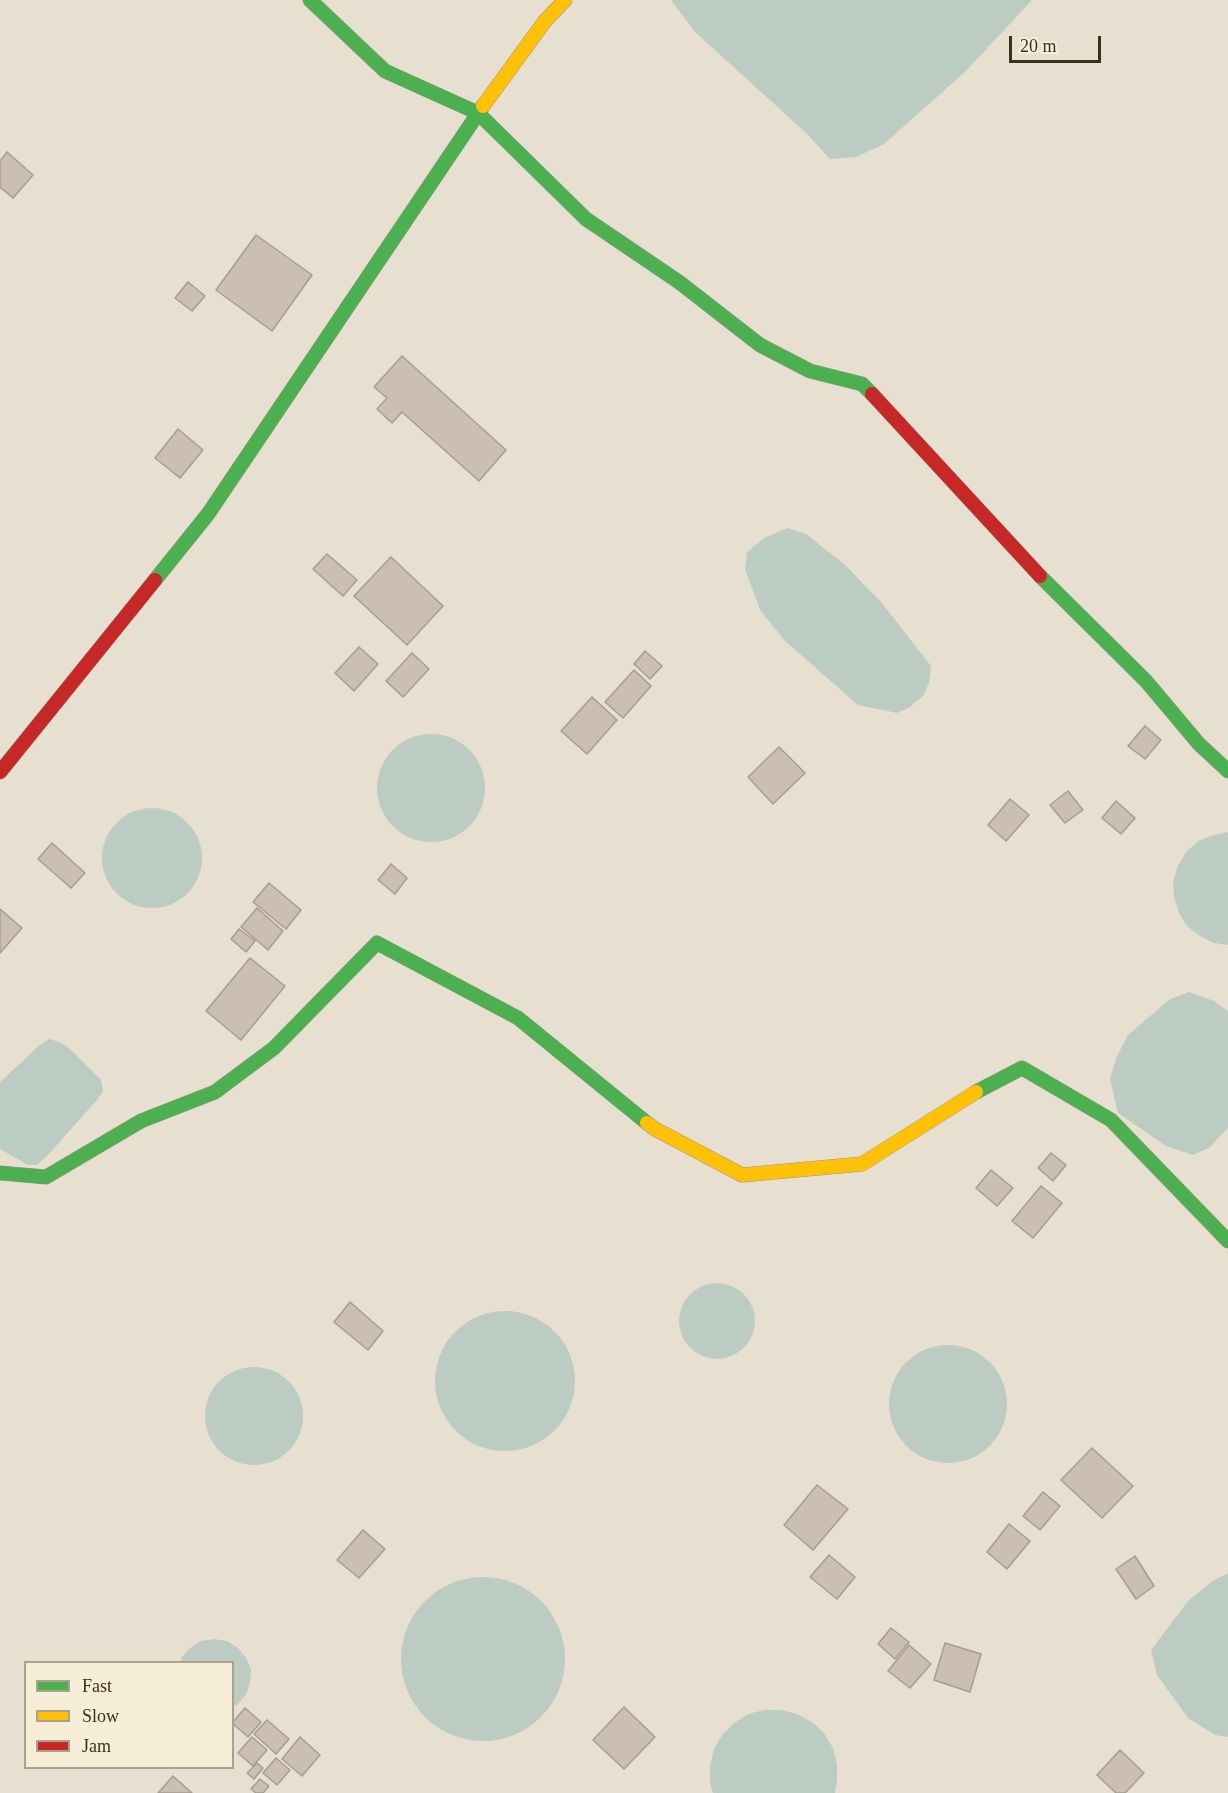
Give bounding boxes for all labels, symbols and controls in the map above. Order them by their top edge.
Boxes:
scale bar [1012,24,1104,62]
text: 20 m [1020,36,1057,56]
legend [24,1661,234,1769]
text: Fast [82,1676,112,1696]
text: Slow [82,1706,119,1726]
text: Jam [82,1736,111,1756]

